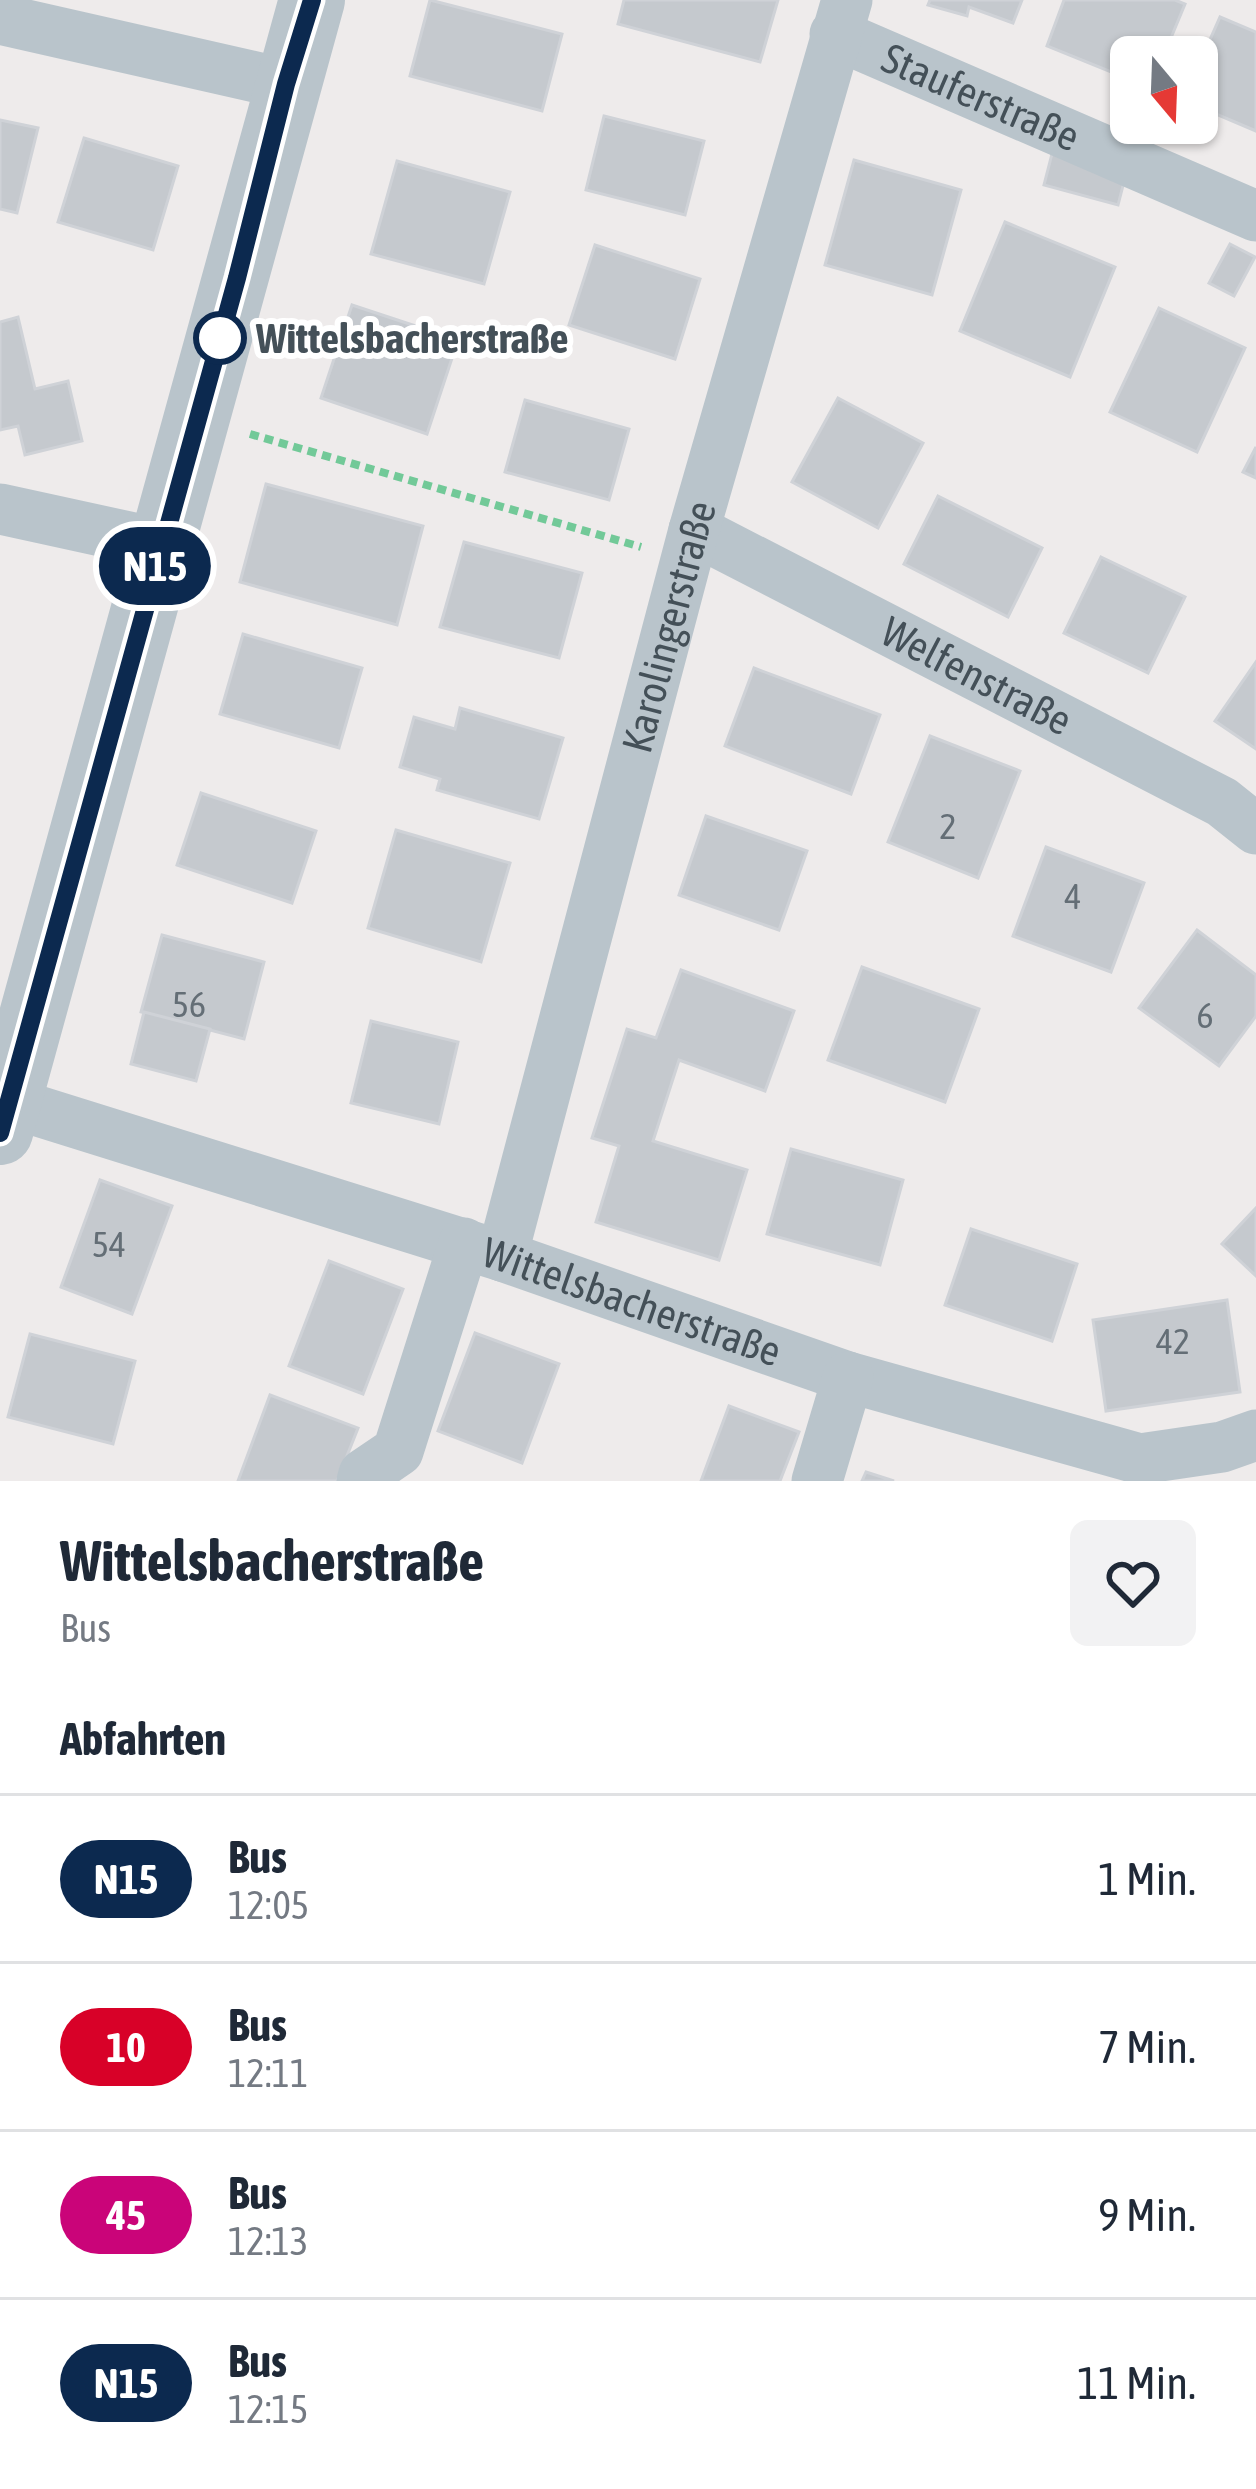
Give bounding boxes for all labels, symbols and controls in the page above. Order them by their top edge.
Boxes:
street label: Stauferstraße [875,33,1087,161]
north arrow [1110,36,1218,144]
map controls [1110,36,1218,144]
marker: Wittelsbacherstraße [195,313,245,363]
place label: Wittelsbacherstraße [255,314,569,362]
street label: Karolingerstraße [612,495,725,758]
line badge: N15 [86,527,224,605]
text: N15 [123,542,187,590]
street label: Welfenstraße [874,607,1080,744]
house number: 2 [940,805,956,847]
house number: 4 [1065,875,1081,917]
house number: 56 [172,983,206,1025]
house number: 6 [1197,994,1213,1036]
house number: 54 [92,1223,126,1265]
street label: Wittelsbacherstraße [477,1227,787,1376]
house number: 42 [1156,1320,1190,1362]
button: heart [1070,1520,1196,1646]
text: Wittelsbacherstraße [60,1528,484,1593]
text: Bus [60,1606,111,1650]
text: Abfahrten [60,1713,226,1765]
text: Bus [228,1831,287,1883]
text: 1 Min. [1098,1853,1196,1905]
text: N15 [94,1855,158,1903]
text: 12:05 [228,1883,309,1927]
text: Bus [228,1999,287,2051]
text: 7 Min. [1098,2021,1196,2073]
text: 10 [106,2023,146,2071]
text: 12:11 [228,2051,308,2095]
text: Bus [228,2167,287,2219]
text: 9 Min. [1098,2189,1196,2241]
text: 45 [106,2191,146,2239]
text: 12:13 [228,2219,308,2263]
text: Bus [228,2335,287,2387]
text: 11 Min. [1077,2357,1196,2409]
text: N15 [94,2359,158,2407]
text: 12:15 [228,2387,308,2431]

